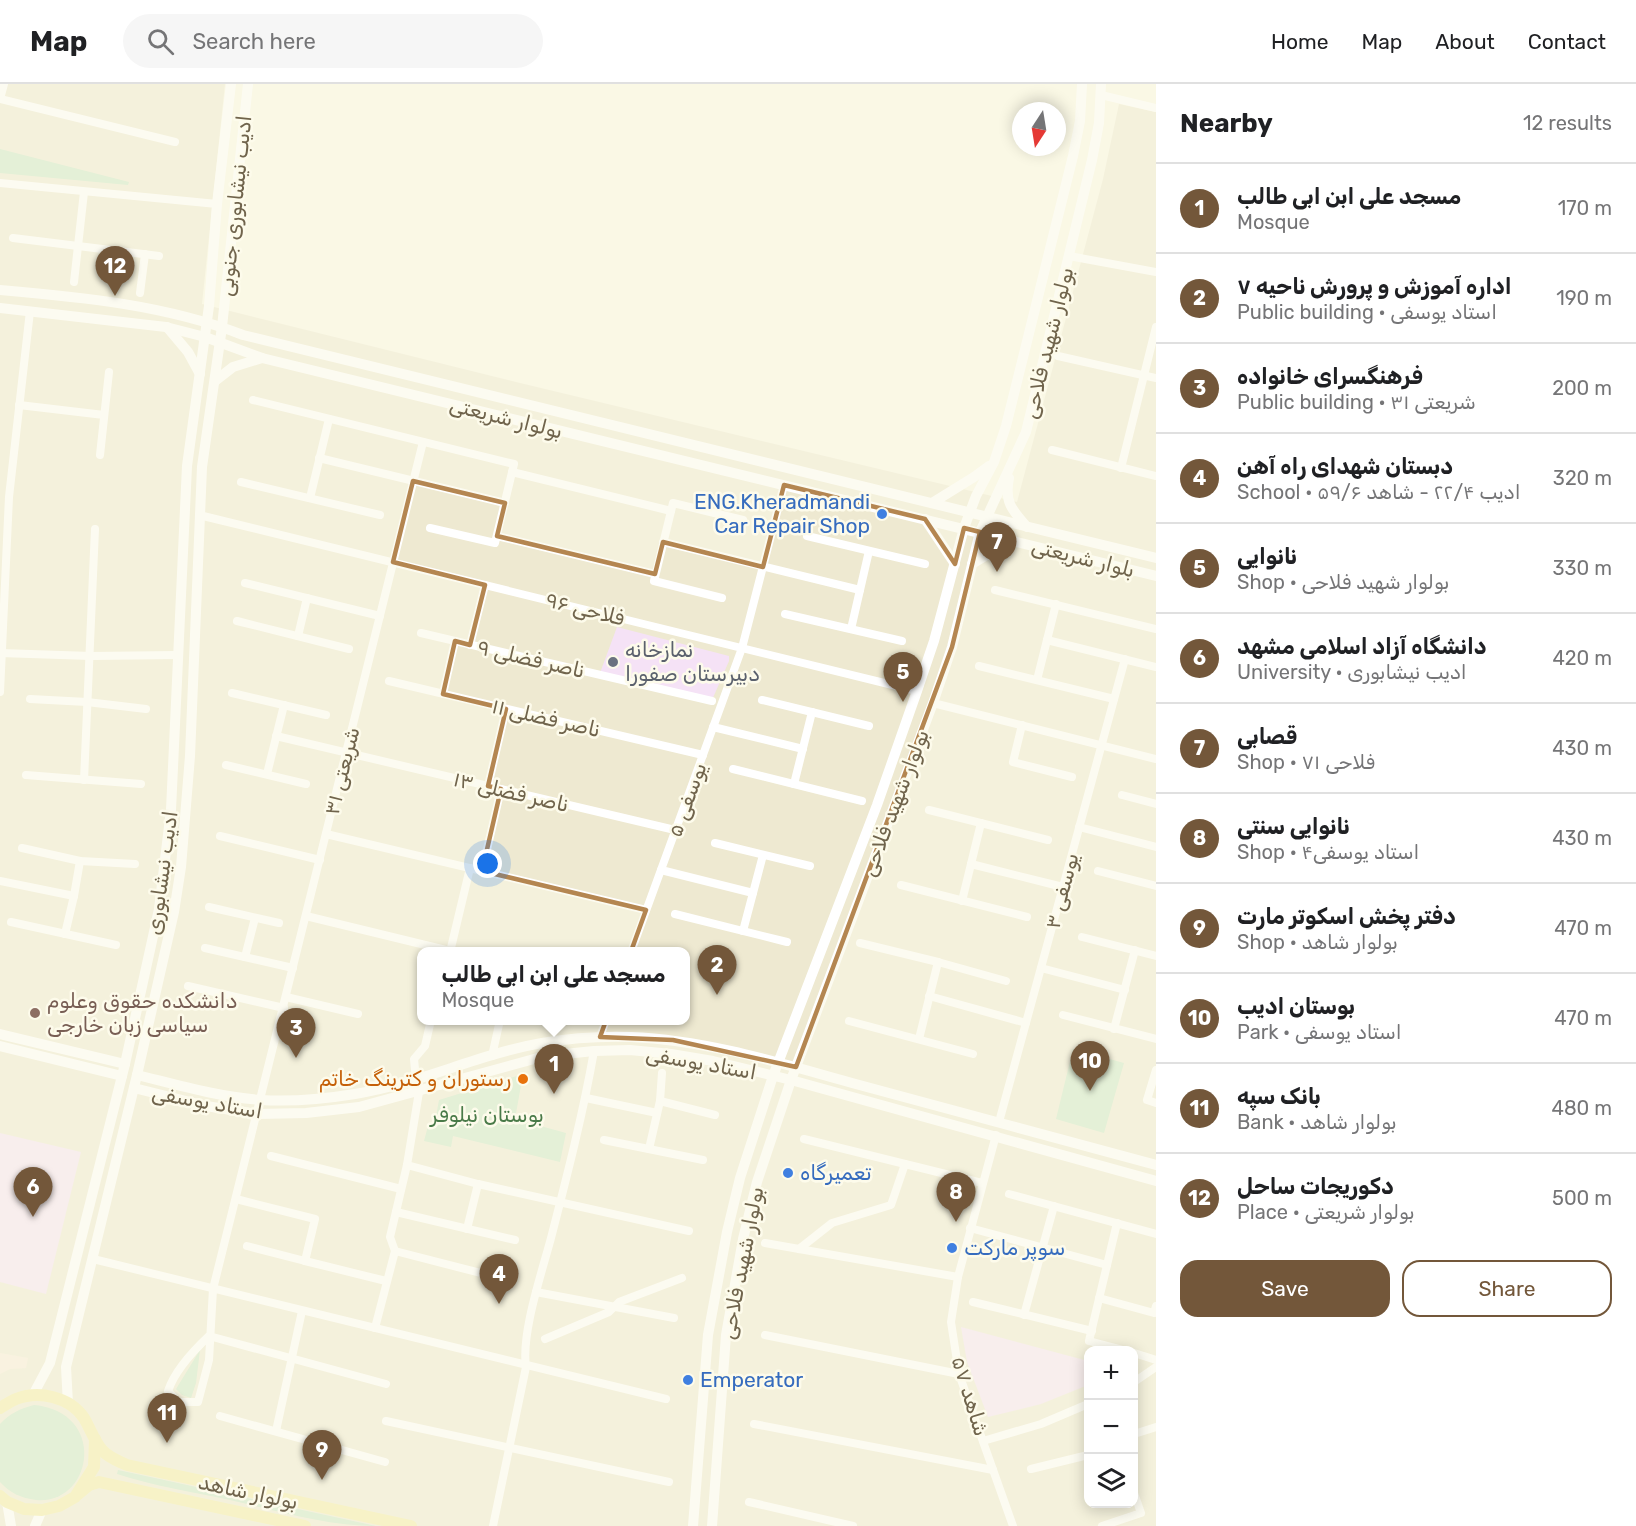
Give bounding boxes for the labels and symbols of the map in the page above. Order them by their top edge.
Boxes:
north arrow [1012,102,1066,156]
street label: ادیب نیشابوری جنوبی [213,114,256,298]
pin: 12 [96,246,134,296]
street label: بولوار شهید فلاحی [1017,264,1078,421]
street label: بولوار شریعتی [447,391,565,444]
place label: ENG.Kheradmandi Car Repair Shop [694,489,870,538]
marker: ENG.Kheradmandi Car Repair Shop [875,507,889,521]
pin: 7 [978,522,1016,572]
street label: بلوار شریعتی [1029,533,1137,582]
street label: فلاحی ۹۶ [543,587,627,630]
street label: ناصر فضلی ۹ [475,634,587,683]
place label: نمازخانه دبیرستان صفورا [625,637,760,686]
pin: 5 [884,652,922,702]
marker: نمازخانه دبیرستان صفورا [606,655,620,669]
street label: ناصر فضلی ۱۱ [490,693,603,742]
street label: شریعتی ۳۱ [319,724,365,818]
street label: بولوار شهید فلاحی [855,726,934,880]
street label: یوسفی ۵ [662,759,711,840]
street label: ناصر فضلی ۱۳ [451,766,571,817]
street label: ادیب نیشابوری [140,809,183,937]
your location [473,849,502,878]
street label: یوسفی ۳ [1039,850,1084,932]
pin: 2 [698,946,736,995]
place label: دانشکده حقوق وعلوم سیاسی زبان خارجی [47,988,237,1037]
marker: دانشکده حقوق وعلوم سیاسی زبان خارجی [28,1006,42,1020]
pin: 3 [276,1008,316,1058]
street label: استاد یوسفی [644,1040,758,1085]
pin: 10 [1070,1042,1110,1091]
pin: 1 [534,1044,574,1094]
place label: رستوران و کترینگ خاتم [319,1066,511,1093]
marker: رستوران و کترینگ خاتم [516,1072,530,1086]
street label: استاد یوسفی [150,1079,264,1124]
park label: بوستان نیلوفر [428,1102,544,1127]
place label: تعمیرگاه [800,1160,872,1185]
marker: تعمیرگاه [781,1166,795,1180]
pin: 6 [14,1168,52,1217]
pin: 8 [936,1172,976,1222]
street label: بولوار شهید فلاحی [714,1184,769,1342]
place label: سوپر مارکت [964,1235,1065,1262]
marker: سوپر مارکت [945,1241,959,1255]
pin: 4 [480,1254,518,1304]
street label: شاهد ۵۷ [947,1353,994,1439]
place label: Emperator [700,1367,803,1392]
marker: Emperator [681,1373,695,1387]
pin: 11 [148,1394,186,1443]
pin: 9 [302,1430,342,1480]
street label: بولوار شاهد [196,1469,300,1514]

